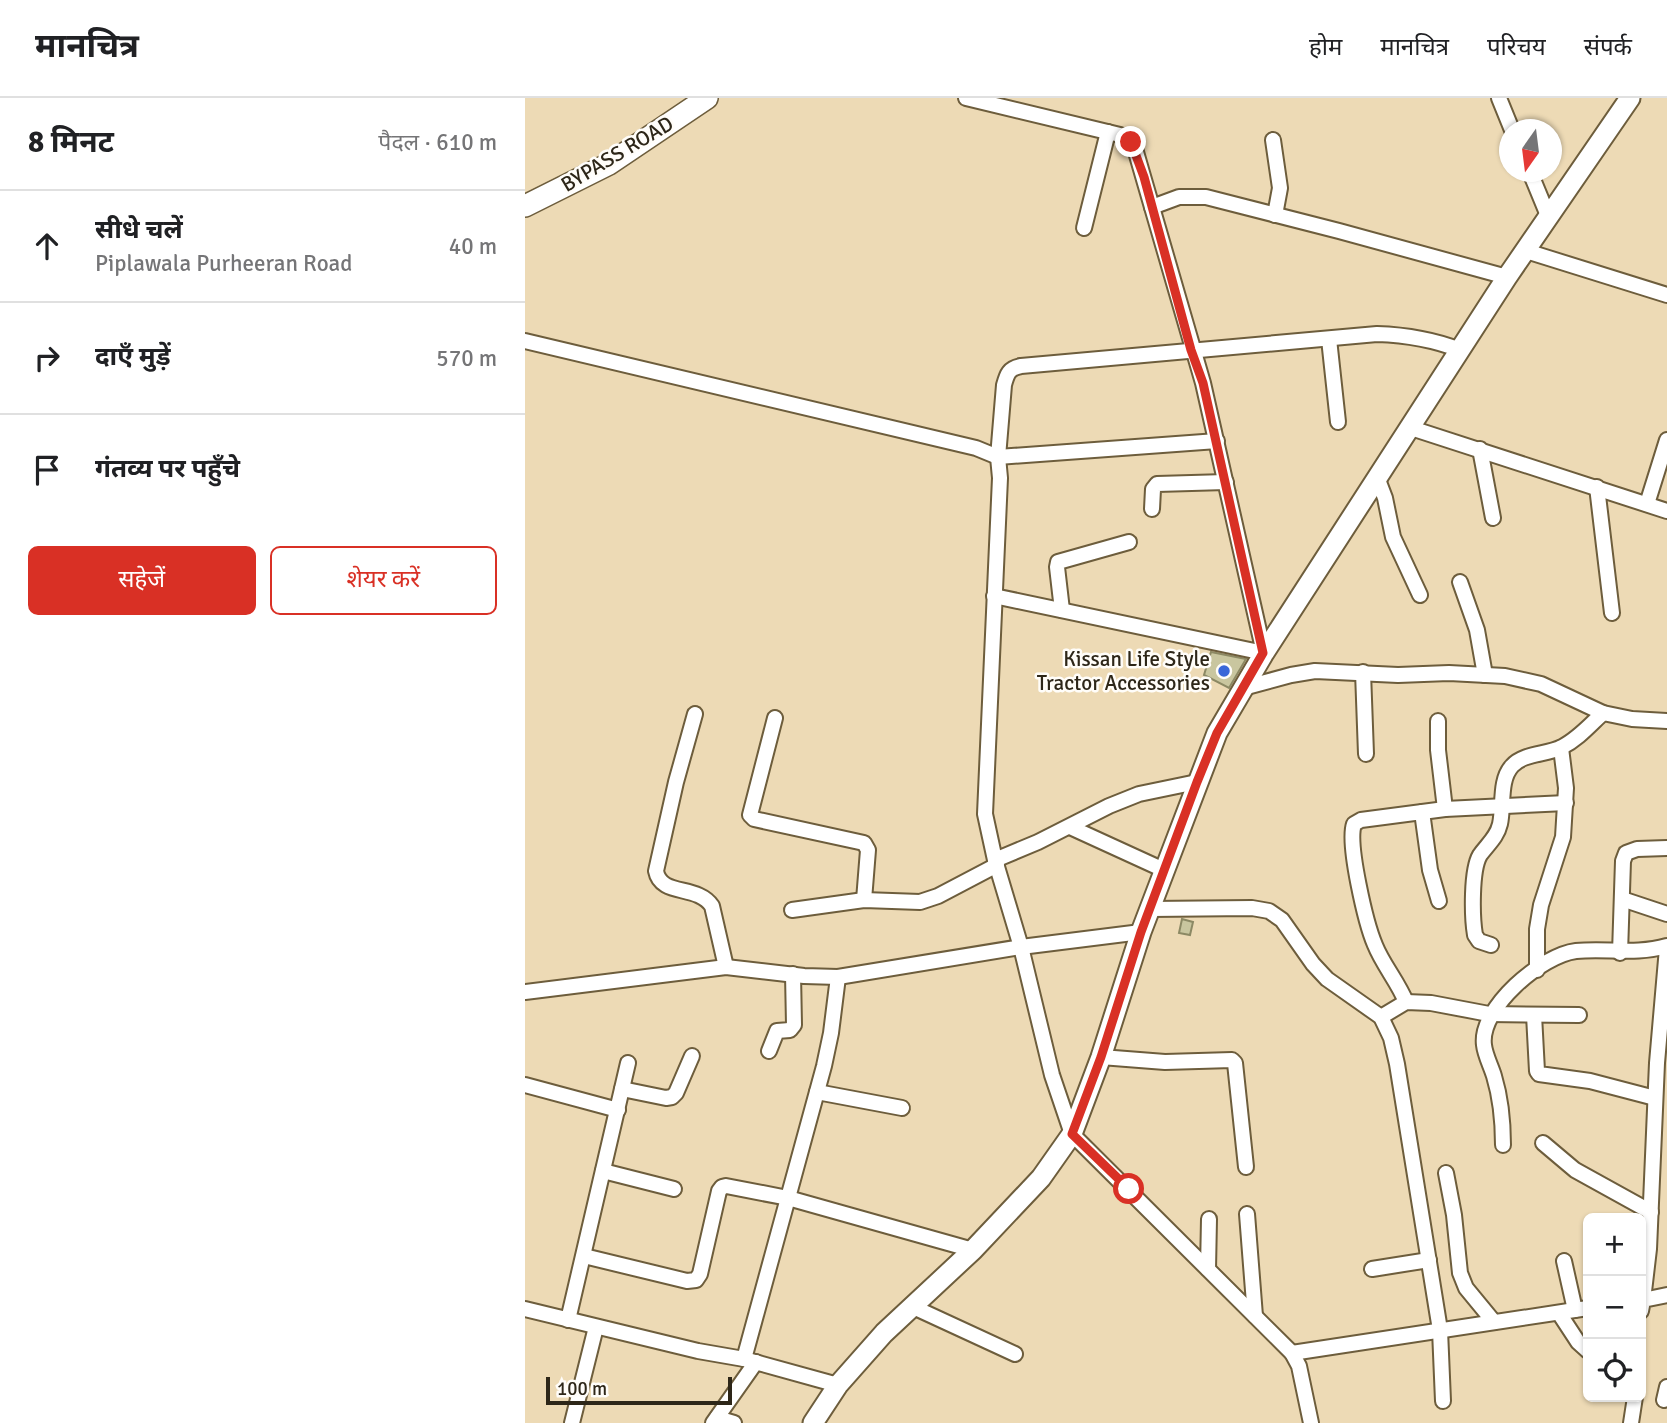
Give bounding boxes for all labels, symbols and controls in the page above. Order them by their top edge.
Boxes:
text: मानचित्र [35,26,139,67]
text: होम [1309,32,1342,62]
text: मानचित्र [1380,32,1449,62]
text: परिचय [1487,32,1546,62]
text: संपर्क [1584,32,1632,62]
street label: BYPASS ROAD [556,110,678,198]
north arrow [1499,119,1562,182]
text: 8 मिनट [28,124,114,161]
route end [1115,126,1146,157]
text: पैदल · 610 m [378,128,497,157]
text: सीधे चलें [95,214,183,246]
icon: ahead [28,227,66,265]
text: 40 m [449,232,497,261]
text: Piplawala Purheeran Road [95,249,352,278]
icon: right [28,339,66,377]
text: दाएँ मुड़ें [95,341,171,373]
text: 570 m [436,344,497,373]
icon: arrive [28,451,66,489]
text: गंतव्य पर पहुँचे [95,453,240,485]
button: सहेजें [28,546,256,615]
button: शेयर करें [270,546,497,615]
place label: Kissan Life Style Tractor Accessories [1037,646,1210,696]
marker: Kissan Life Style Tractor Accessories [1216,663,1232,679]
route start [1113,1173,1144,1204]
map controls [1583,1213,1646,1402]
button: + [1583,1213,1646,1276]
button: − [1583,1276,1646,1339]
button: locate [1583,1339,1646,1402]
scale bar [546,1374,731,1406]
text: 100 m [557,1377,607,1401]

